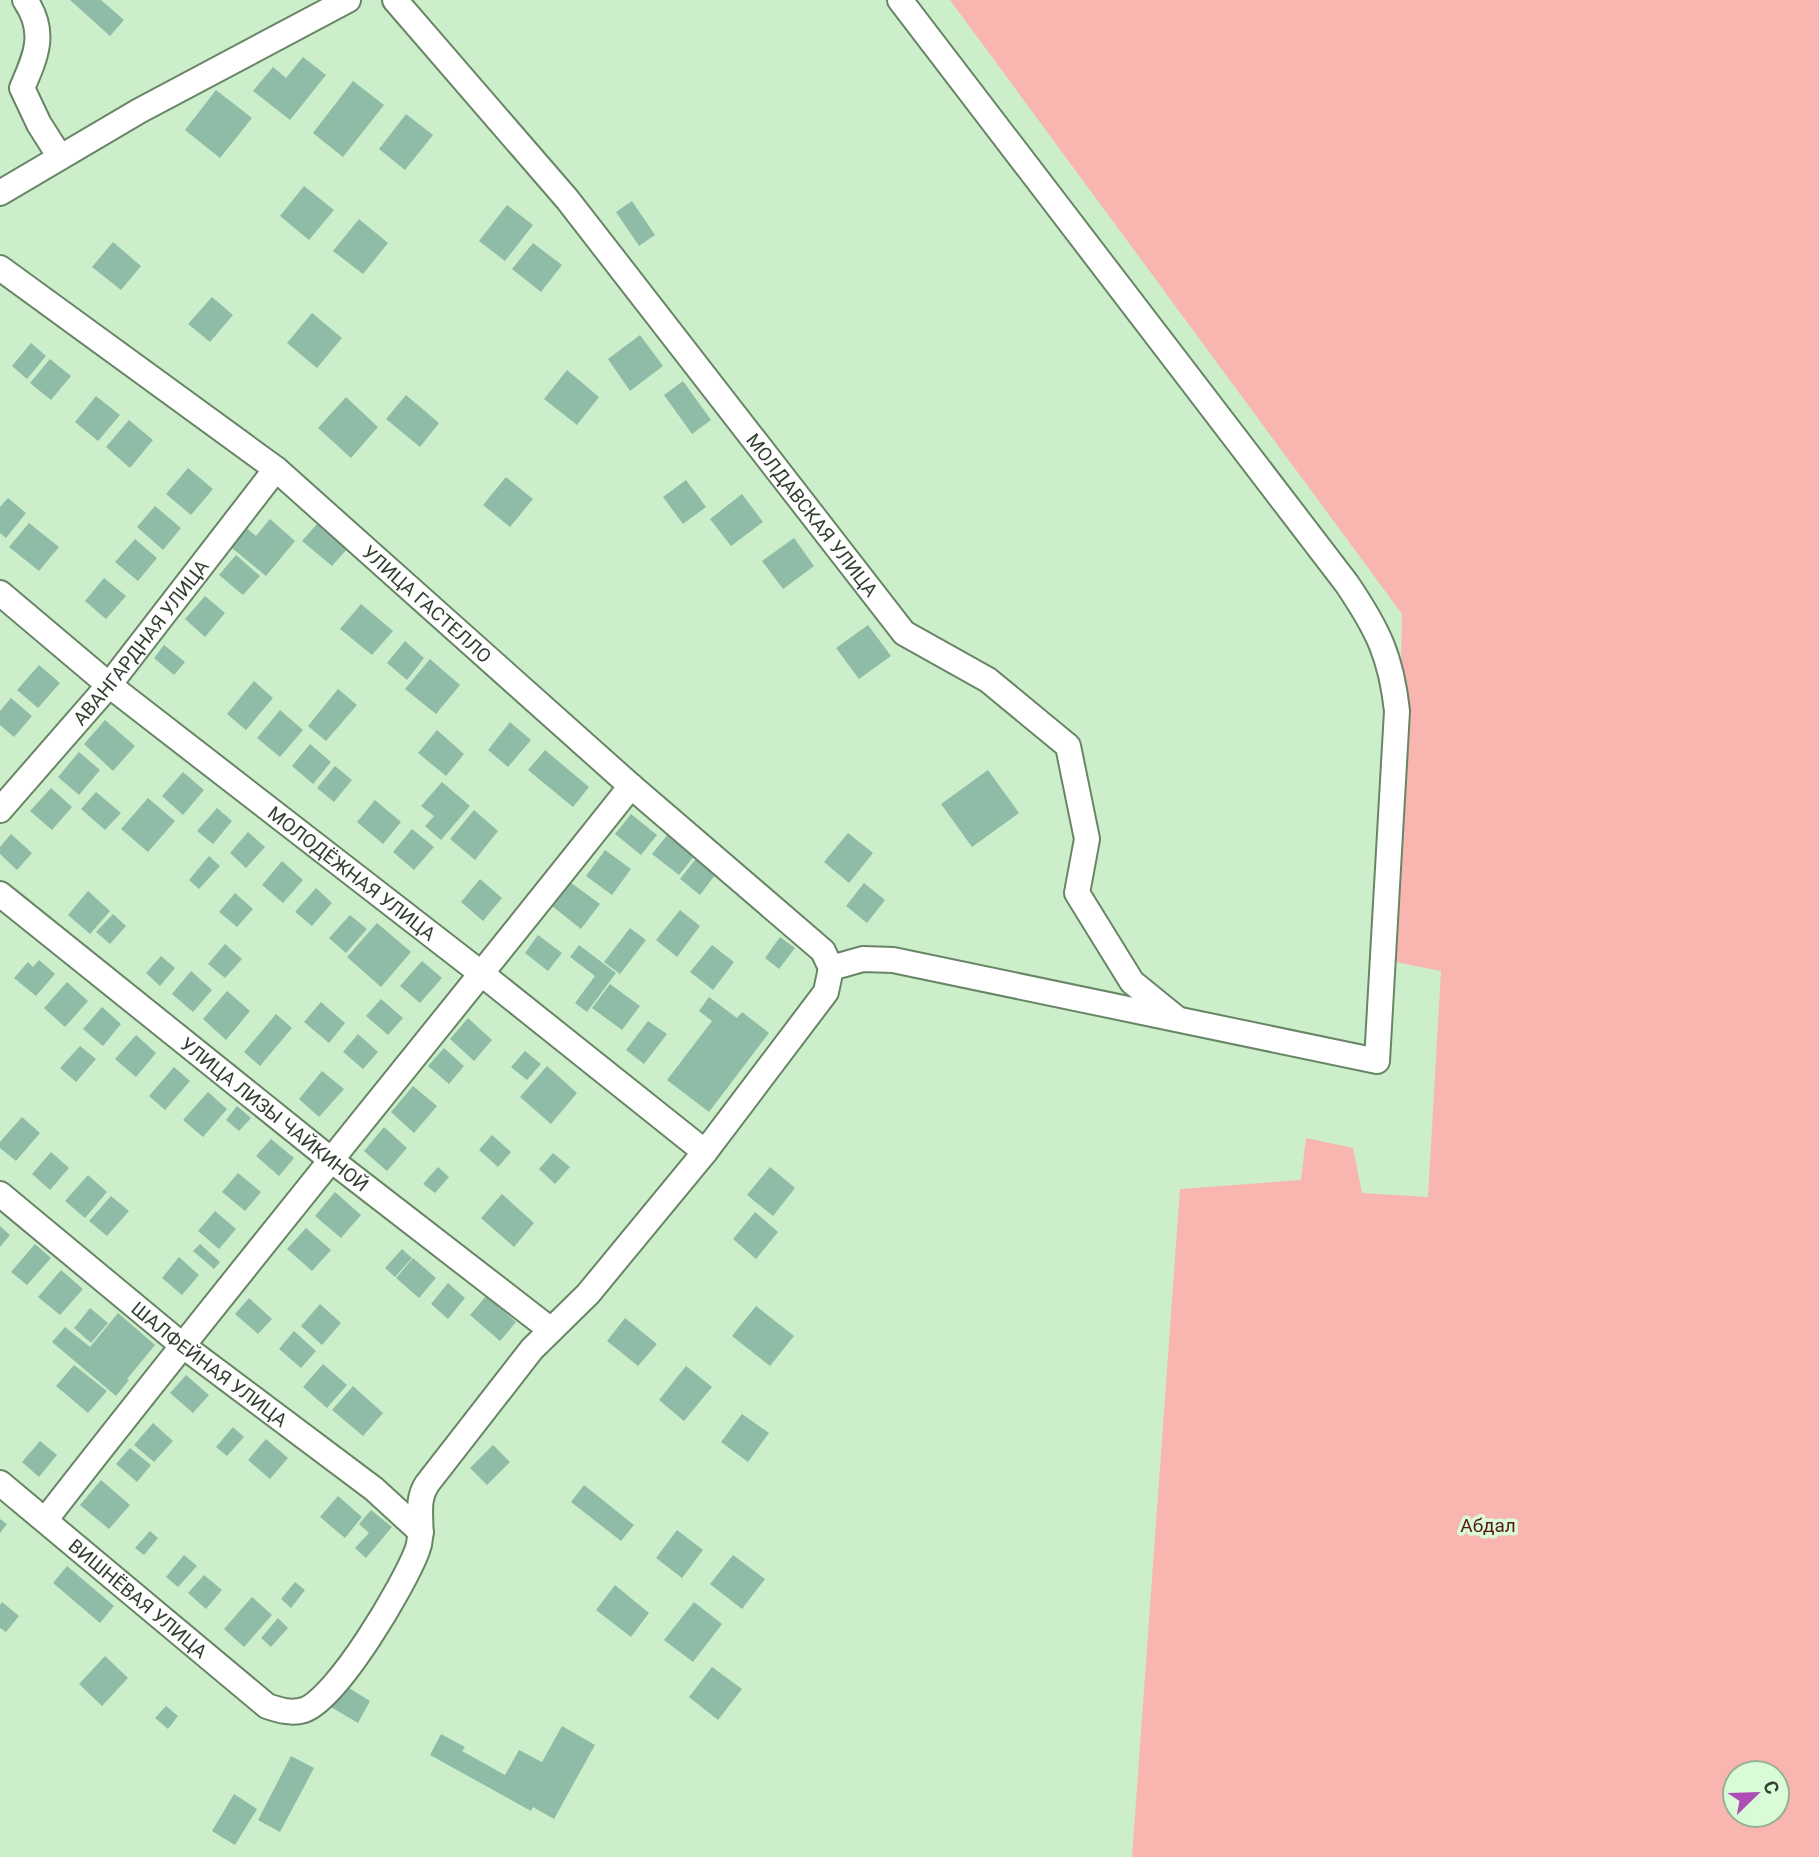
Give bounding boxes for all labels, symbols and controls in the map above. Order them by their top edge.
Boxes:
street label: МОЛДАВСКАЯ УЛИЦА [741,429,883,602]
street label: УЛИЦА ГАСТЕЛЛО [358,541,496,668]
street label: АВАНГАРДНАЯ УЛИЦА [68,555,214,730]
street label: МОЛОДЁЖНАЯ УЛИЦА [263,802,441,946]
street label: УЛИЦА ЛИЗЫ ЧАЙКИНОЙ [176,1032,373,1197]
street label: ШАЛФЕЙНАЯ УЛИЦА [127,1297,292,1432]
park label: Абдал [1460,1514,1516,1537]
street label: ВИШНЁВАЯ УЛИЦА [64,1534,212,1664]
north arrow [1721,1759,1791,1829]
text: С [1758,1777,1784,1798]

